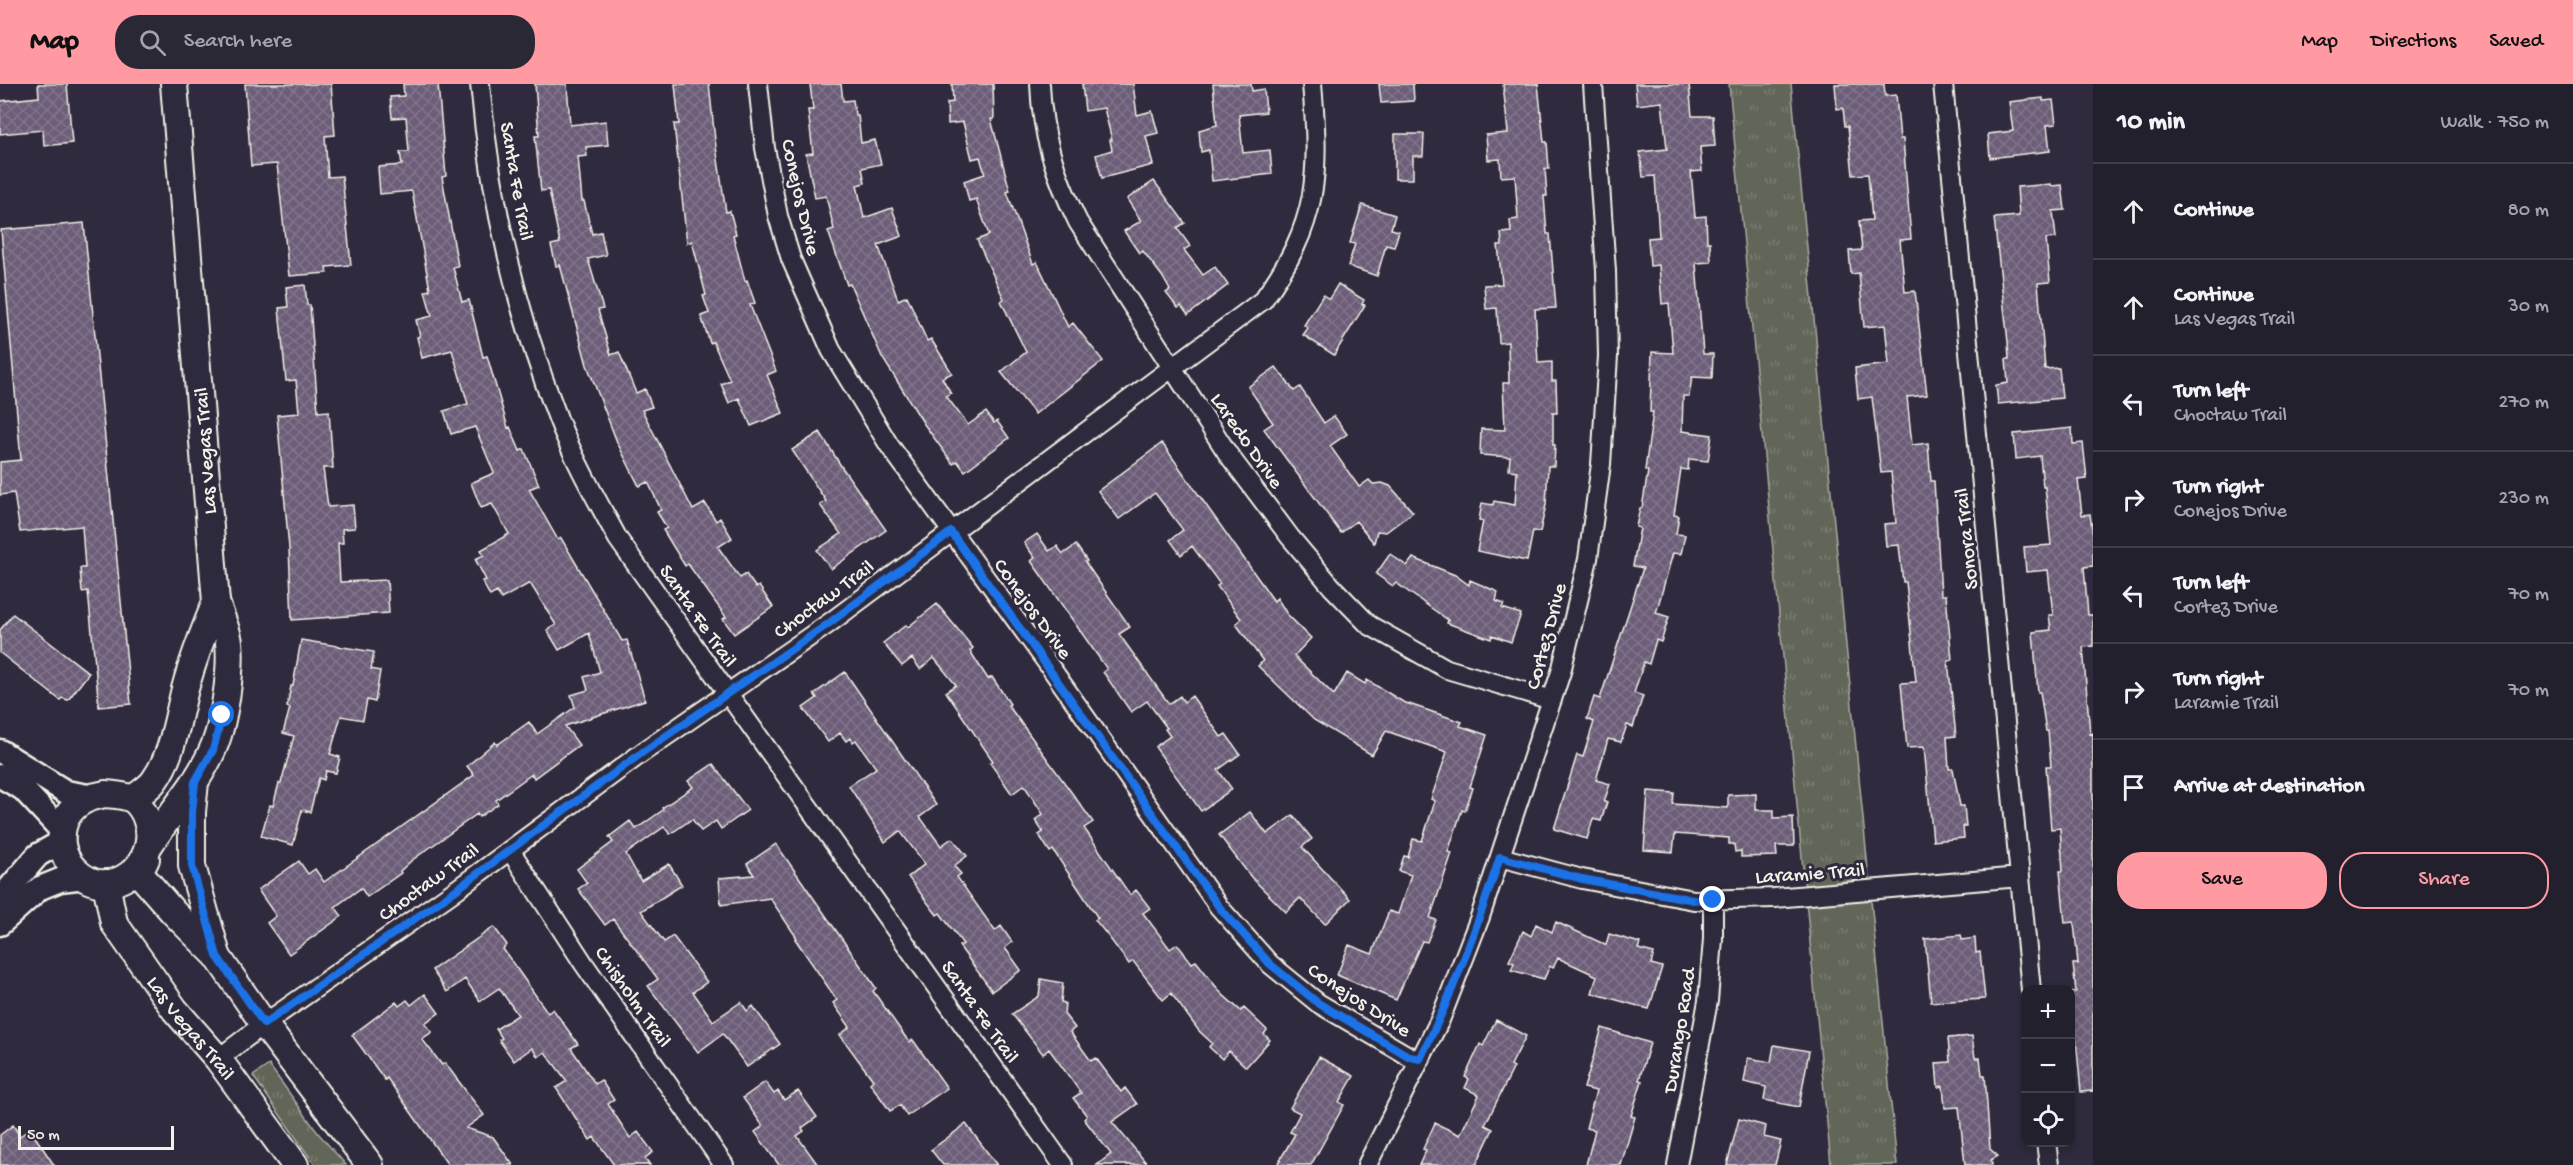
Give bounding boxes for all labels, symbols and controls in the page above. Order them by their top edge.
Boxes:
search box [115,15,535,69]
text: Map [30,26,79,59]
icon: search [136,26,169,59]
text: Search here [184,29,292,55]
text: Map [2301,30,2338,55]
text: Directions [2371,30,2456,55]
text: Saved [2489,30,2543,55]
text: 10 min [2117,108,2185,139]
text: Walk · 750 m [2441,112,2549,135]
street label: Santa Fe Trail [492,121,537,243]
street label: Conejos Drive [773,137,824,260]
icon: ahead [2117,195,2150,228]
text: Continue [2174,198,2254,224]
text: 80 m [2508,200,2549,223]
text: Continue [2174,283,2254,309]
icon: ahead [2117,291,2150,324]
text: 30 m [2508,296,2549,319]
text: Las Vegas Trail [2174,309,2295,332]
text: Turn left [2174,379,2248,405]
street label: Las Vegas Trail [191,386,224,515]
icon: left [2117,387,2150,420]
street label: Laredo Drive [1203,389,1288,496]
text: 270 m [2499,392,2549,415]
text: Choctaw Trail [2174,405,2287,428]
text: Turn right [2174,475,2262,501]
icon: right [2117,483,2150,516]
street label: Sonora Trail [1951,487,1986,591]
text: 230 m [2499,488,2549,511]
text: Conejos Drive [2174,501,2287,524]
street label: Conejos Drive [986,555,1077,666]
street label: Choctaw Trail [770,556,880,646]
street label: Santa Fe Trail [652,561,741,673]
text: Turn left [2174,571,2248,597]
icon: left [2117,579,2150,612]
street label: Cortez Drive [1522,580,1575,693]
text: 70 m [2508,584,2549,607]
text: Cortez Drive [2174,597,2278,620]
text: Turn right [2174,667,2262,693]
icon: right [2117,675,2150,708]
text: 70 m [2508,680,2549,703]
text: Laramie Trail [2174,693,2279,716]
route start [208,701,234,727]
icon: arrive [2117,771,2150,804]
text: Arrive at destination [2174,774,2364,800]
street label: Choctaw Trail [375,839,485,929]
button: Save [2117,852,2327,909]
button: Share [2339,852,2549,909]
street label: Laramie Trail [1754,859,1866,892]
route end [1699,886,1725,912]
street label: Chisholm Trail [587,943,675,1054]
street label: Santa Fe Trail [934,957,1023,1069]
street label: Conejos Drive [1302,959,1416,1045]
street label: Durango Road [1659,965,1704,1097]
street label: Las Vegas Trail [139,972,238,1087]
map controls [2021,985,2075,1147]
button: + [2021,985,2075,1039]
button: − [2021,1039,2075,1093]
button: locate [2021,1093,2075,1147]
scale bar [18,1123,174,1150]
text: 50 m [27,1127,60,1146]

